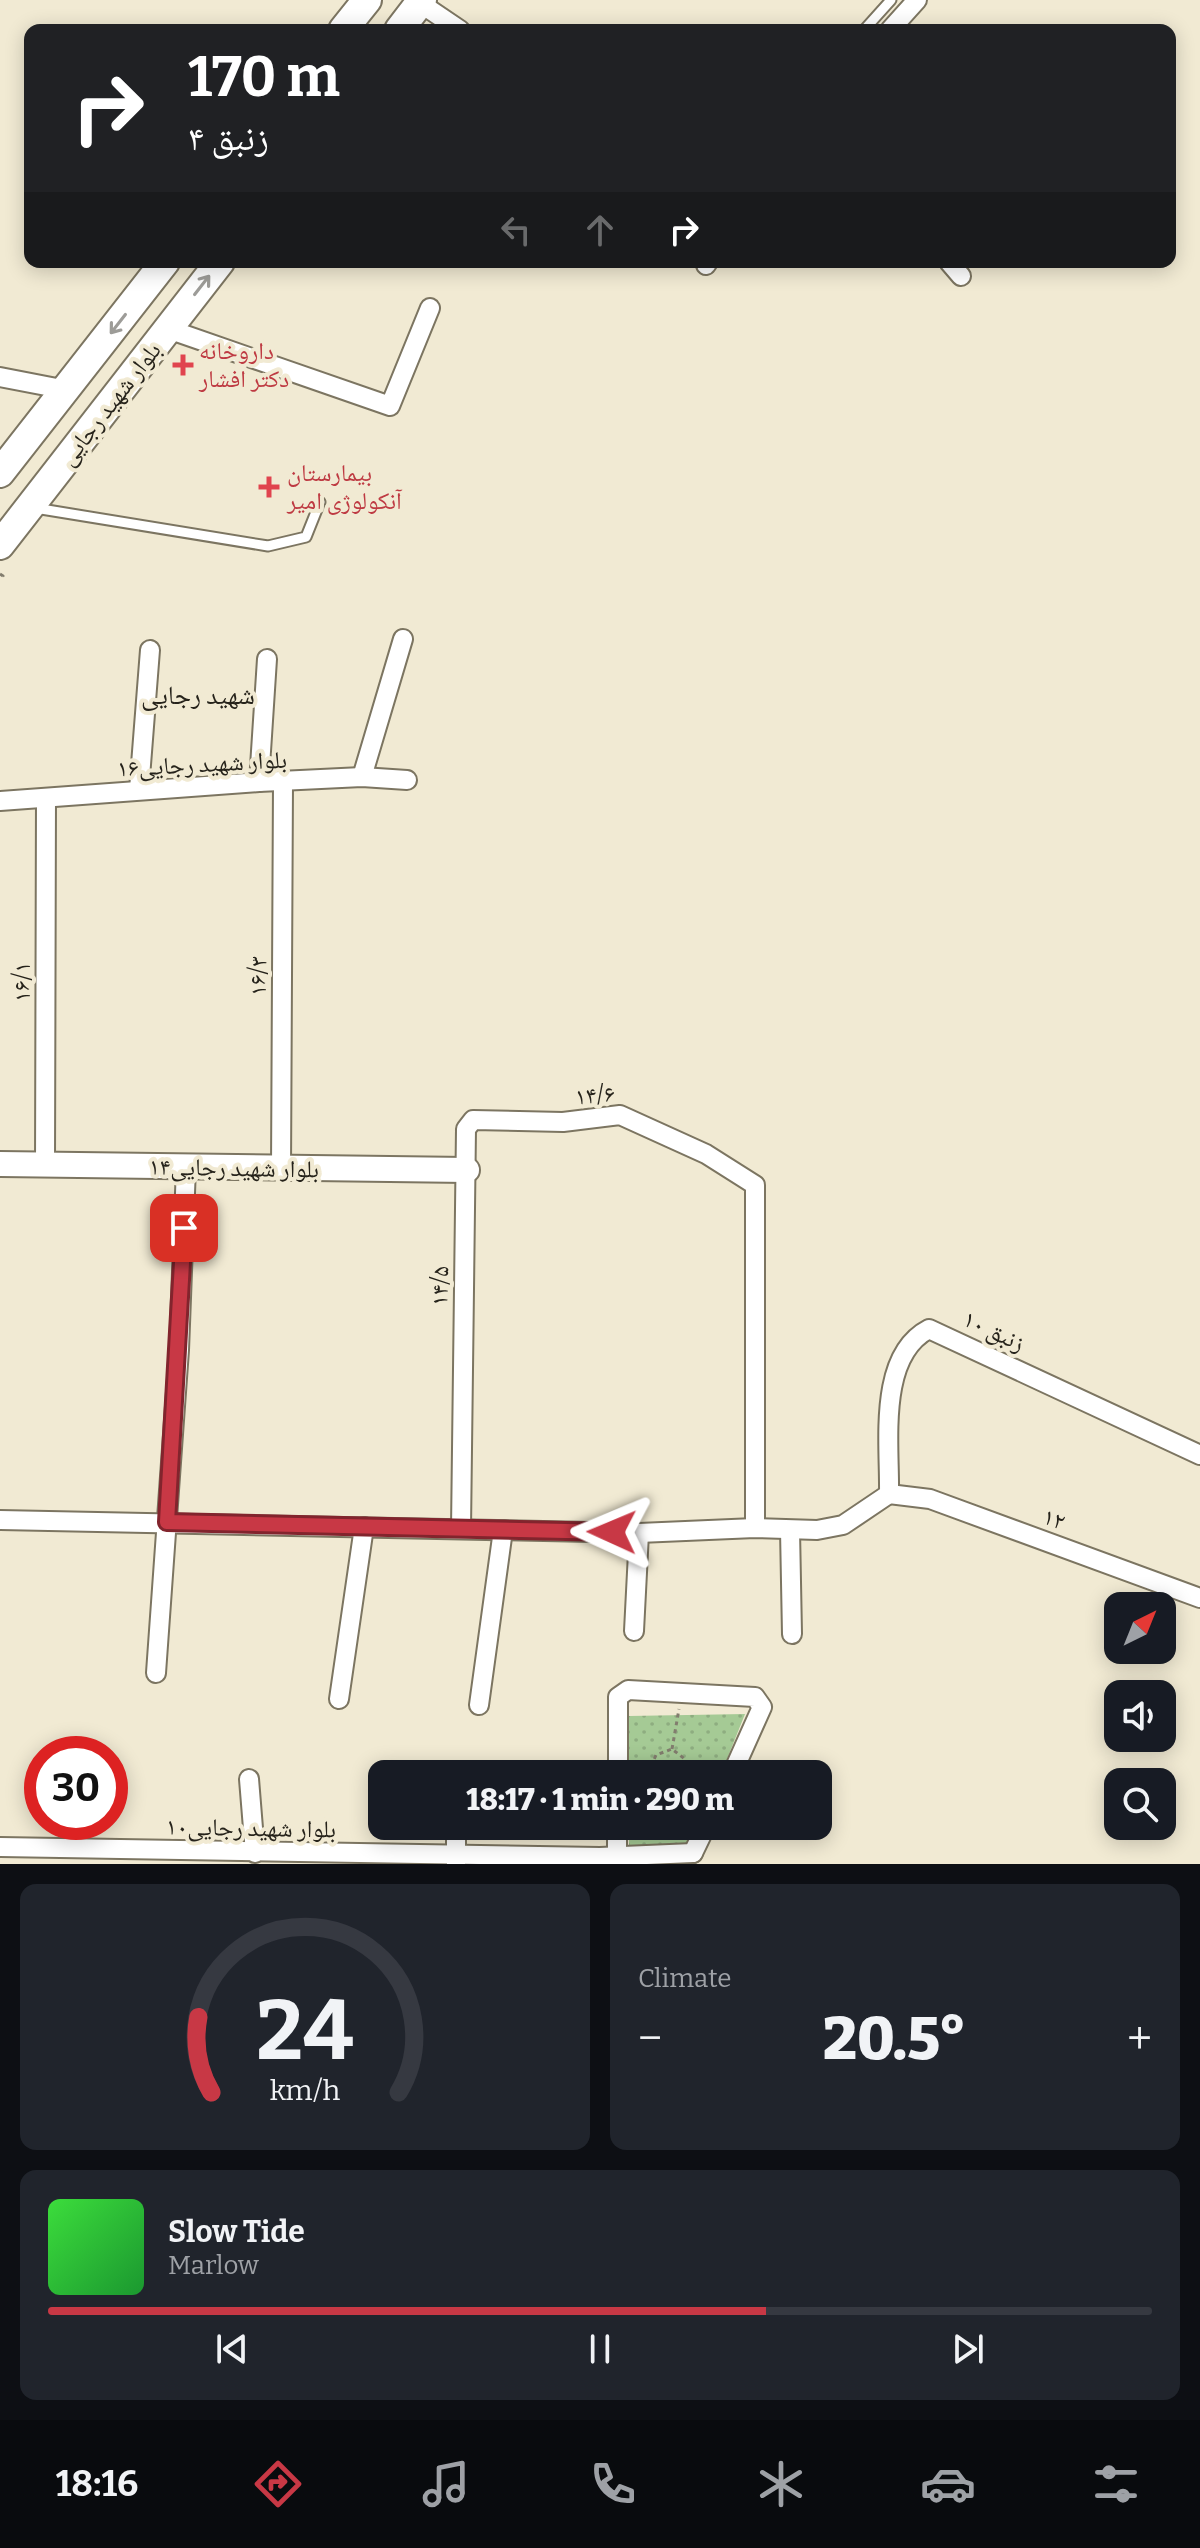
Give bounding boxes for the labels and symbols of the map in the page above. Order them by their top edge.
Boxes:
one-way arrow [194,275,211,296]
one-way arrow [109,313,126,334]
street label: بلوار شهید رجایی [53,337,167,471]
place label: داروخانه دکتر افشار [198,337,289,393]
marker: داروخانه دکتر افشار [174,356,192,374]
place label: بیمارستان آنکولوژی امیر [286,459,403,515]
marker: بیمارستان آنکولوژی امیر [258,476,280,498]
district label: شهید رجایی [141,680,255,711]
street label: بلوار شهید رجایی۱۶ [116,746,288,782]
street label: ۱۶/۳ [244,956,272,996]
street label: ۱۶/۱ [8,962,36,1002]
street label: ۱۴/۶ [574,1079,616,1111]
street label: بلوار شهید رجایی۱۴ [149,1153,319,1183]
pin [150,1194,218,1262]
street label: ۱۴/۵ [425,1266,455,1306]
street label: زنبق ۱۰ [959,1305,1029,1357]
position arrow [570,1490,654,1574]
street label: ۱۲ [1039,1502,1069,1536]
north arrow [1104,1592,1176,1664]
speed limit sign: 30 [24,1736,128,1840]
street label: بلوار شهید رجایی۱۰ [166,1813,336,1843]

